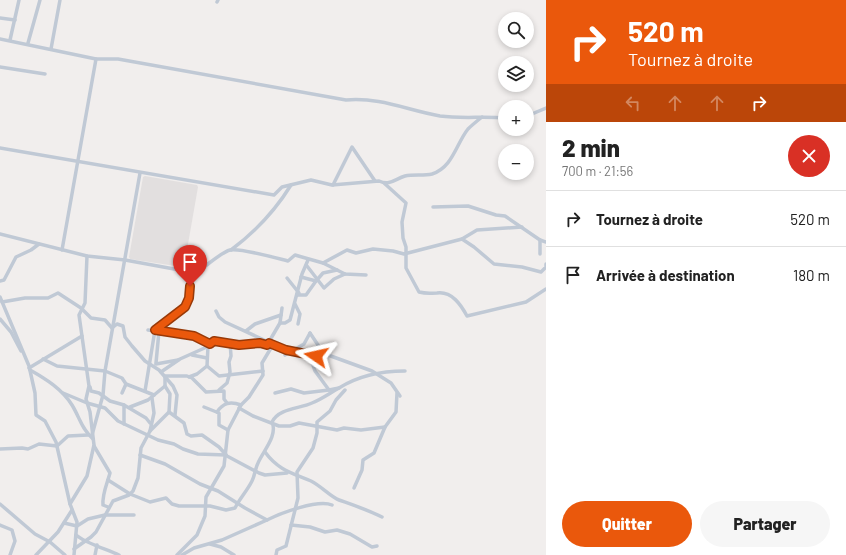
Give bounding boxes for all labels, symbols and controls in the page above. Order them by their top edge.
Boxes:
map controls [498,12,534,180]
button: search [498,12,534,48]
text: 520 m [628,14,704,48]
icon: right [562,16,614,68]
text: Tournez à droite [628,48,753,70]
button: layers [498,56,534,92]
icon: left [622,92,644,114]
icon: ahead [664,92,686,114]
icon: ahead [706,92,728,114]
icon: right [748,92,770,114]
button: + [498,100,534,136]
text: 2 min [562,133,620,162]
button: close [788,135,830,177]
button: − [498,144,534,180]
text: 700 m · 21:56 [562,163,633,179]
icon: right [562,208,584,230]
text: Tournez à droite [596,210,703,228]
text: 520 m [790,210,830,228]
pin [173,245,207,286]
icon: arrive [179,251,201,273]
icon: arrive [562,264,584,286]
text: Arrivée à destination [596,266,735,284]
text: 180 m [793,266,830,284]
position arrow [295,335,337,377]
button: Quitter [562,501,692,547]
button: Partager [700,501,830,547]

